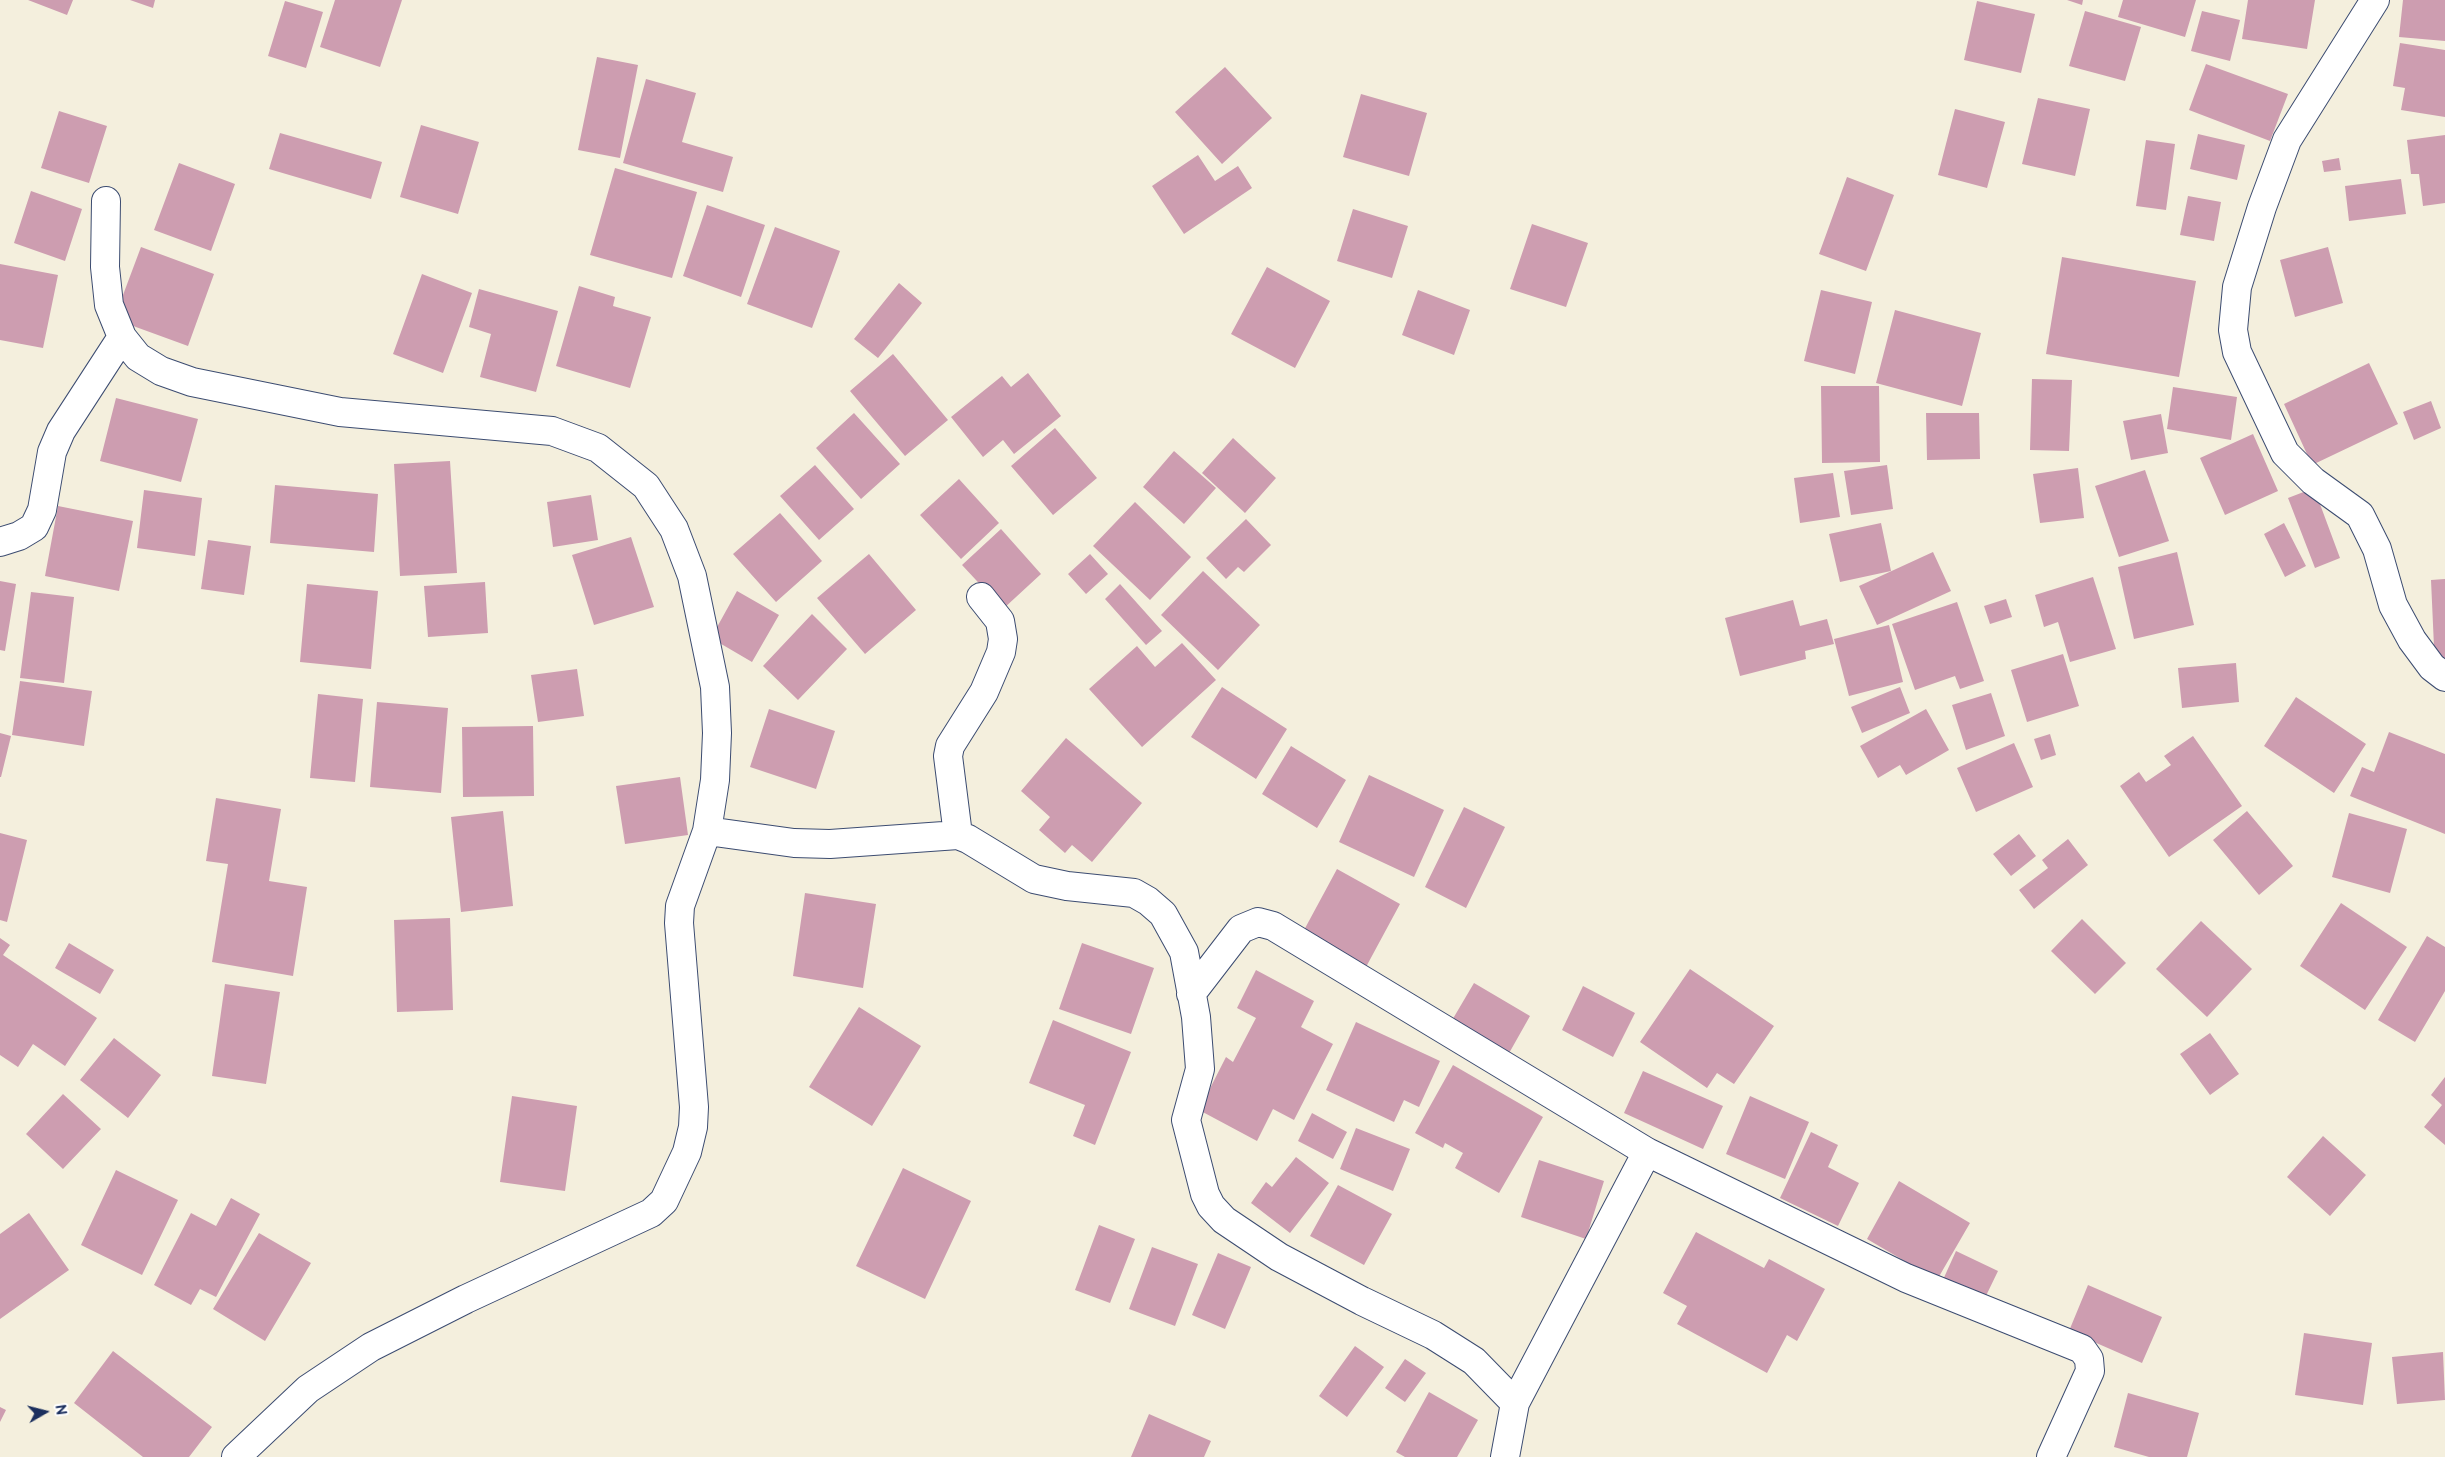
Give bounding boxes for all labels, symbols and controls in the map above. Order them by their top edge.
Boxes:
north arrow [20,1387,70,1437]
text: N [51,1403,69,1416]

